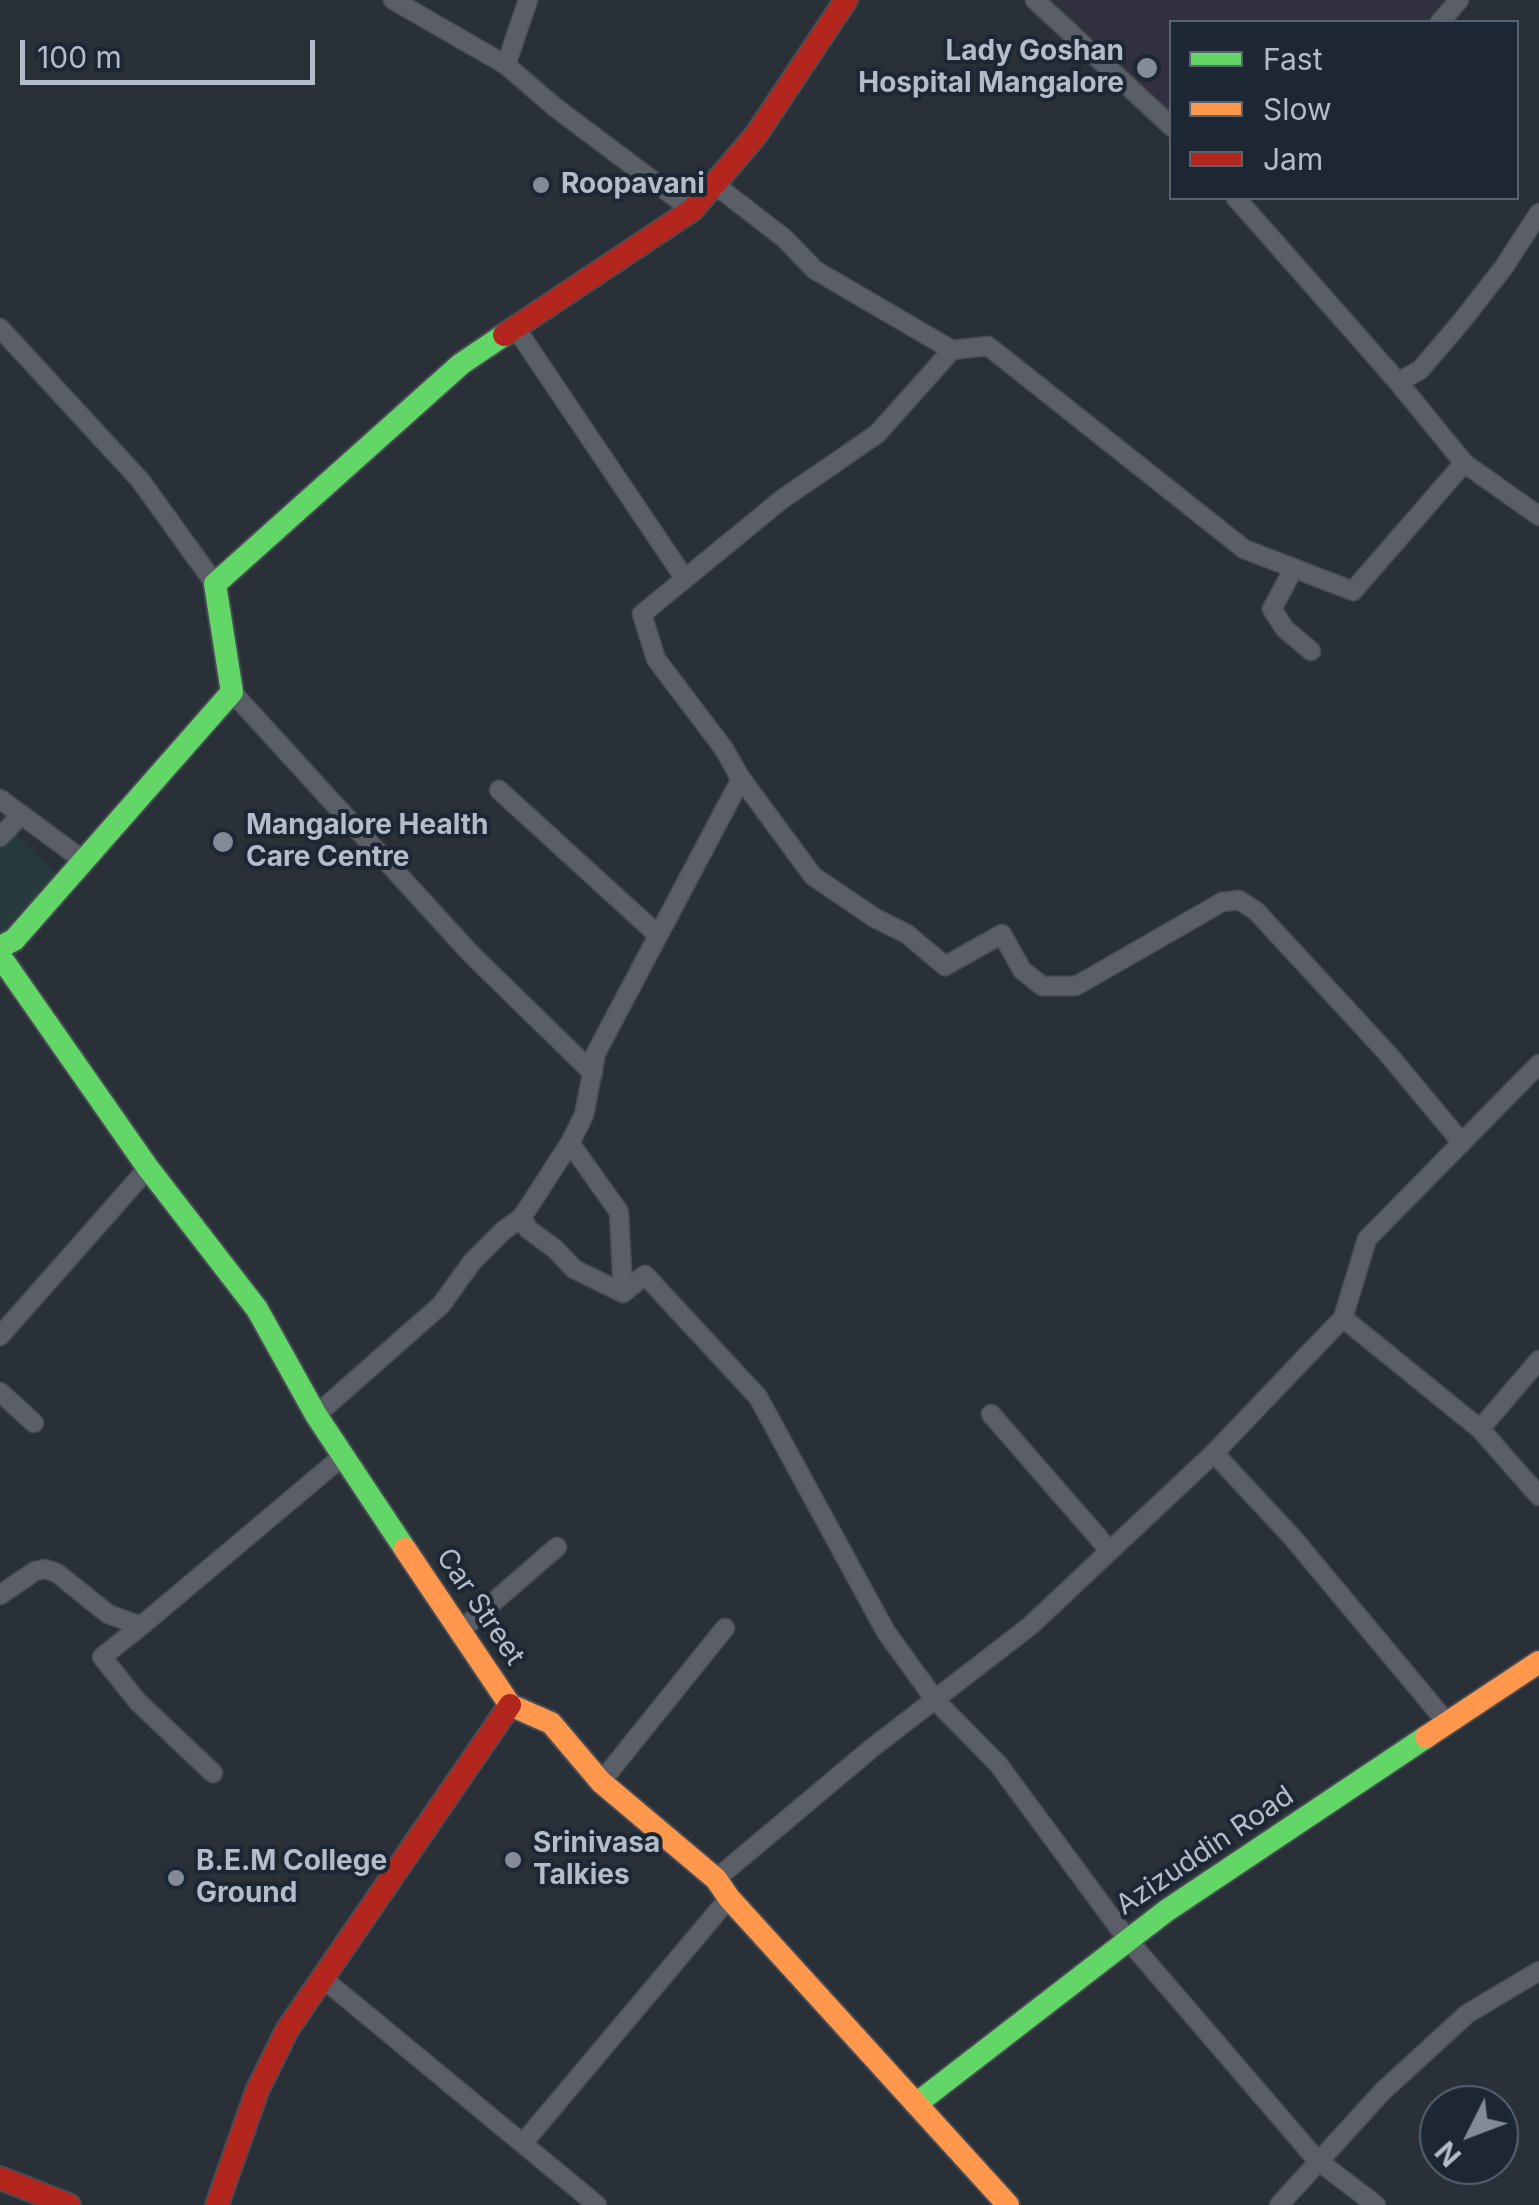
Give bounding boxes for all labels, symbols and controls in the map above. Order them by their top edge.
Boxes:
scale bar [25,20,320,82]
legend [1169,20,1519,200]
place label: Lady Goshan Hospital Mangalore [858,35,1124,101]
text: 100 m [37,39,122,75]
text: Fast [1263,41,1322,77]
marker: Lady Goshan Hospital Mangalore [1134,55,1160,81]
text: Slow [1263,91,1332,127]
text: Jam [1263,141,1323,177]
place label: Roopavani [561,168,705,202]
marker: Roopavani [530,174,552,196]
place label: Mangalore Health Care Centre [246,809,488,875]
marker: Mangalore Health Care Centre [210,829,236,855]
street label: Car Street [429,1542,531,1672]
street label: Azizuddin Road [1110,1779,1300,1923]
place label: Srinivasa Talkies [533,1827,660,1893]
place label: B.E.M College Ground [196,1845,387,1911]
marker: Srinivasa Talkies [502,1849,524,1871]
marker: B.E.M College Ground [165,1867,187,1889]
north arrow [1419,2085,1519,2185]
text: N [1428,2134,1468,2173]

